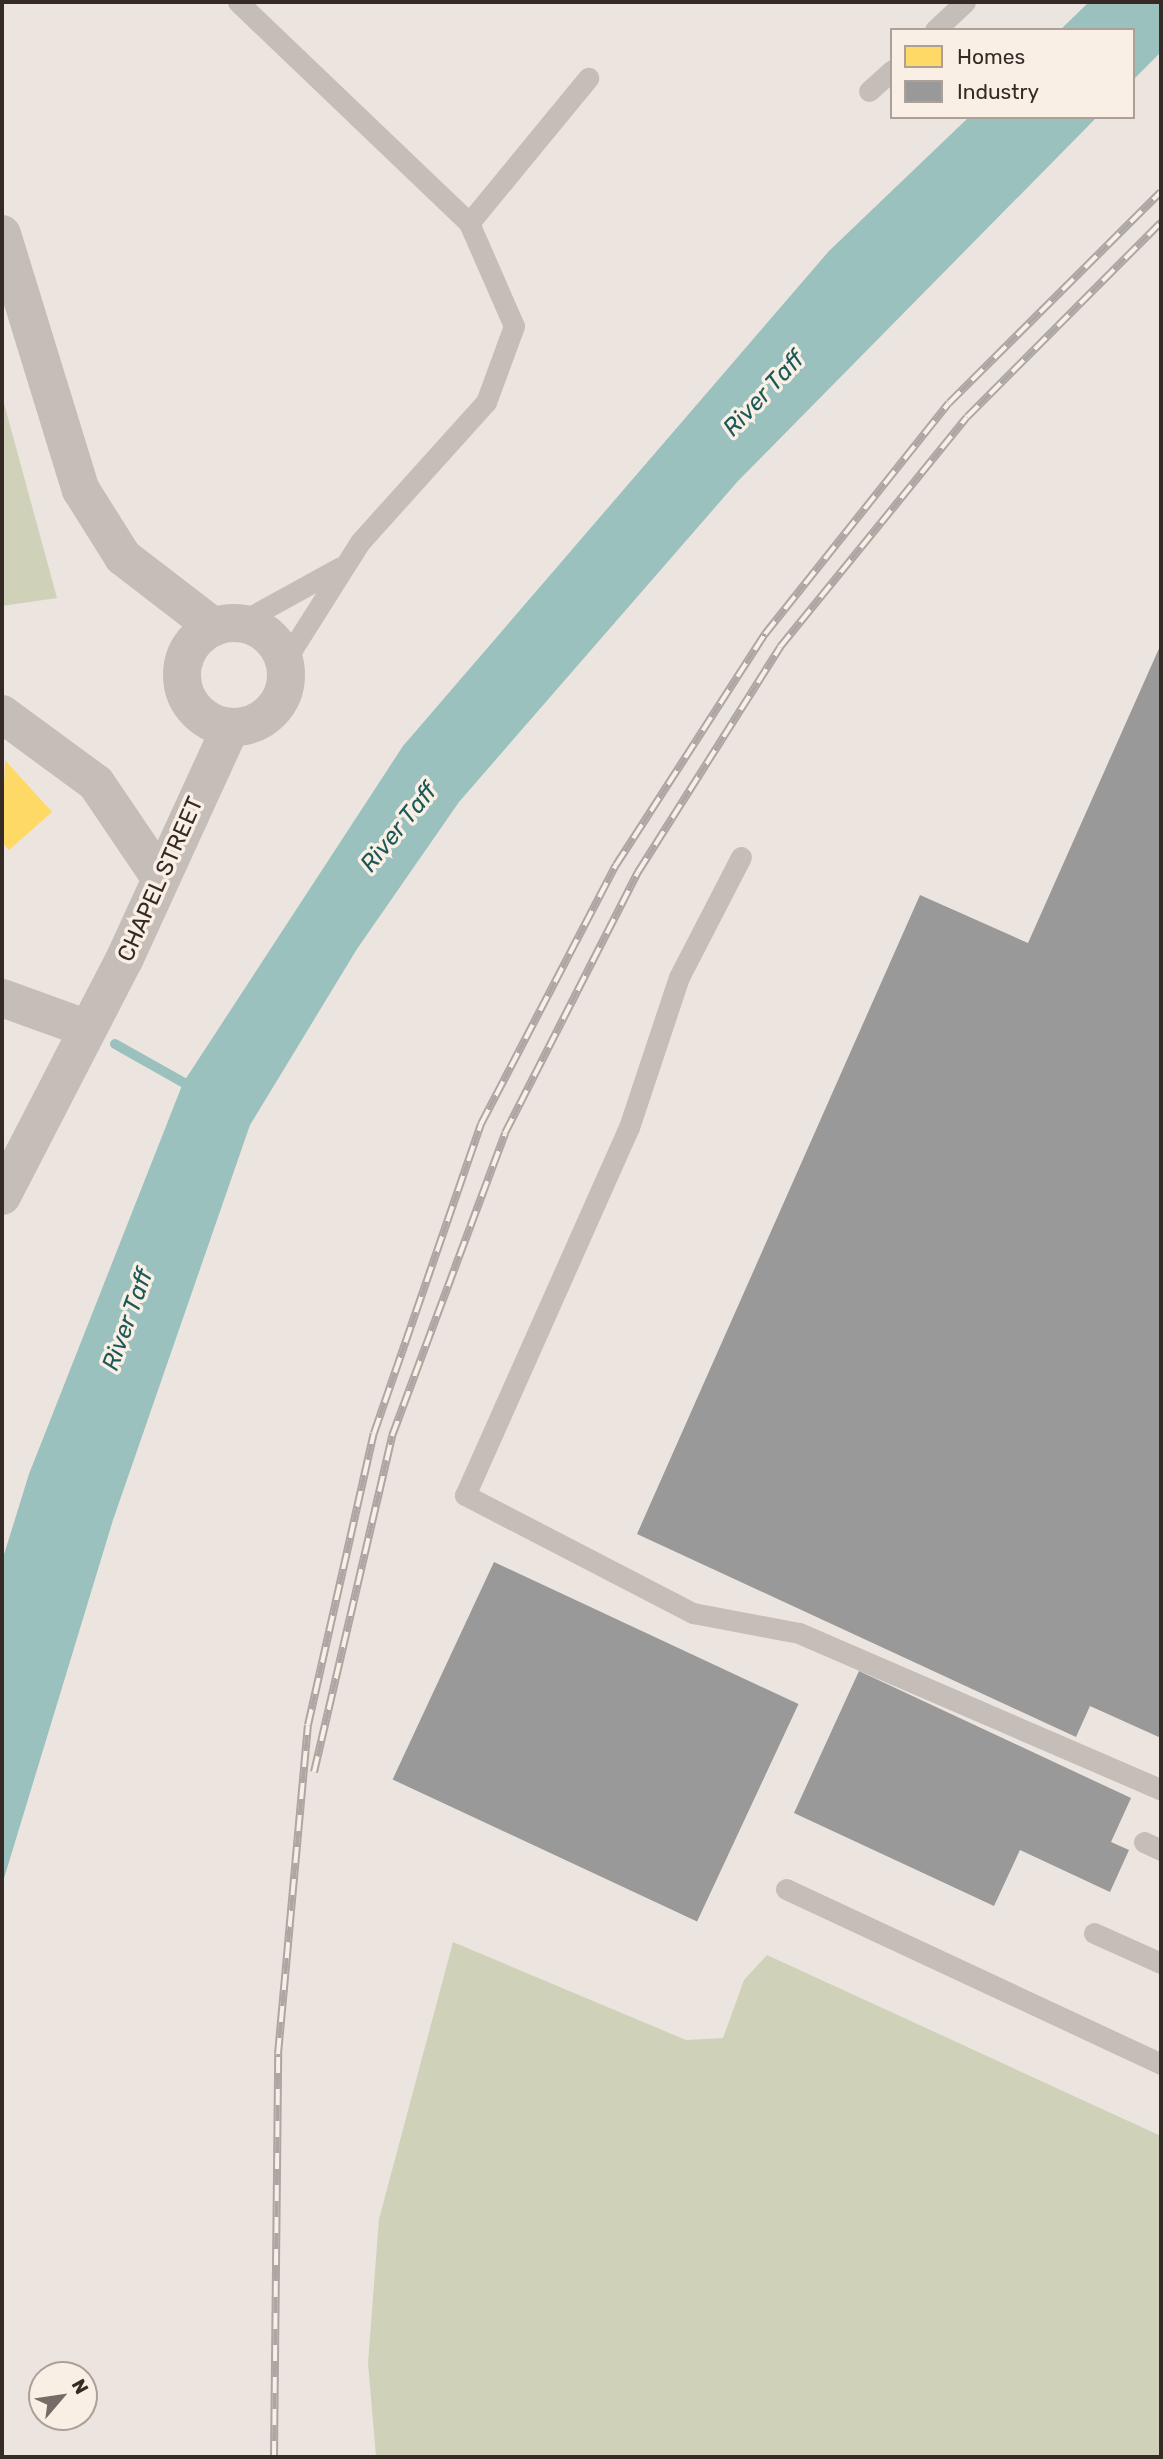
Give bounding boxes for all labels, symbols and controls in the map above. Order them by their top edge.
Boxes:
legend [890,28,1135,119]
text: Homes [957,44,1025,69]
text: Industry [957,79,1039,104]
water label: River Taff [717,345,811,443]
water label: River Taff [354,777,444,879]
street label: CHAPEL STREET [111,792,209,966]
water label: River Taff [96,1265,160,1375]
north arrow [28,2361,98,2431]
text: N [67,2375,93,2398]

